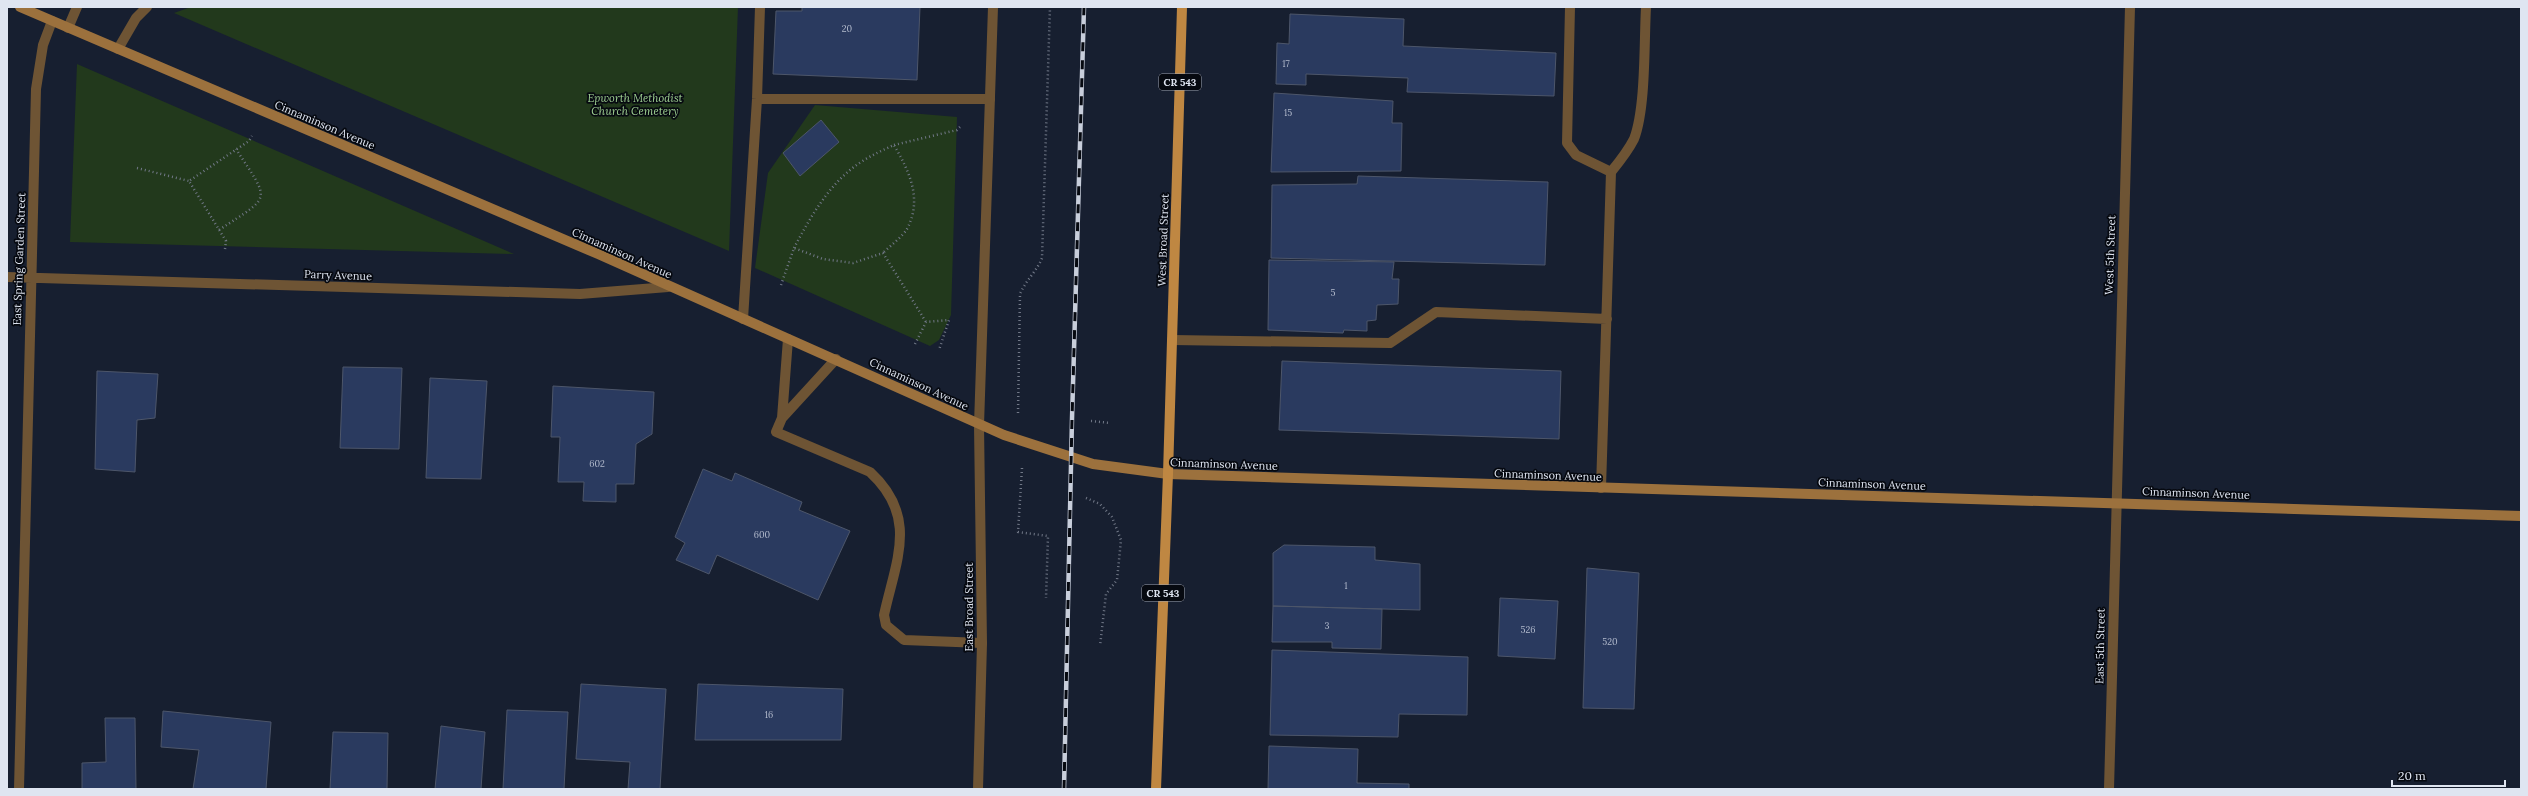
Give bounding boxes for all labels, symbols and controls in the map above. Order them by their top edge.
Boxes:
house number: 20 [842,23,853,34]
house number: 17 [1282,58,1290,69]
road number: CR 543 [1159,74,1201,90]
park label: Epworth Methodist Church Cemetery [587,91,683,118]
street label: Cinnaminson Avenue [273,97,377,153]
house number: 15 [1284,107,1292,118]
street label: East Spring Garden Street [10,192,28,326]
street label: West Broad Street [1154,193,1172,287]
street label: West 5th Street [2102,214,2118,295]
street label: Cinnaminson Avenue [570,225,674,281]
street label: Parry Avenue [304,267,372,283]
house number: 5 [1331,287,1336,298]
street label: Cinnaminson Avenue [867,355,971,413]
street label: Cinnaminson Avenue [1170,455,1278,473]
house number: 602 [589,458,605,469]
street label: Cinnaminson Avenue [1494,466,1602,484]
street label: Cinnaminson Avenue [1818,475,1926,493]
street label: Cinnaminson Avenue [2142,484,2250,502]
house number: 600 [754,529,771,540]
street label: East Broad Street [962,562,976,651]
house number: 1 [1344,580,1348,591]
road number: CR 543 [1142,585,1184,601]
street label: East 5th Street [2092,607,2108,684]
house number: 3 [1324,620,1330,631]
house number: 526 [1521,624,1535,635]
house number: 520 [1602,636,1618,647]
house number: 16 [765,709,773,720]
scale bar [2392,762,2505,788]
text: 20 m [2398,768,2426,783]

